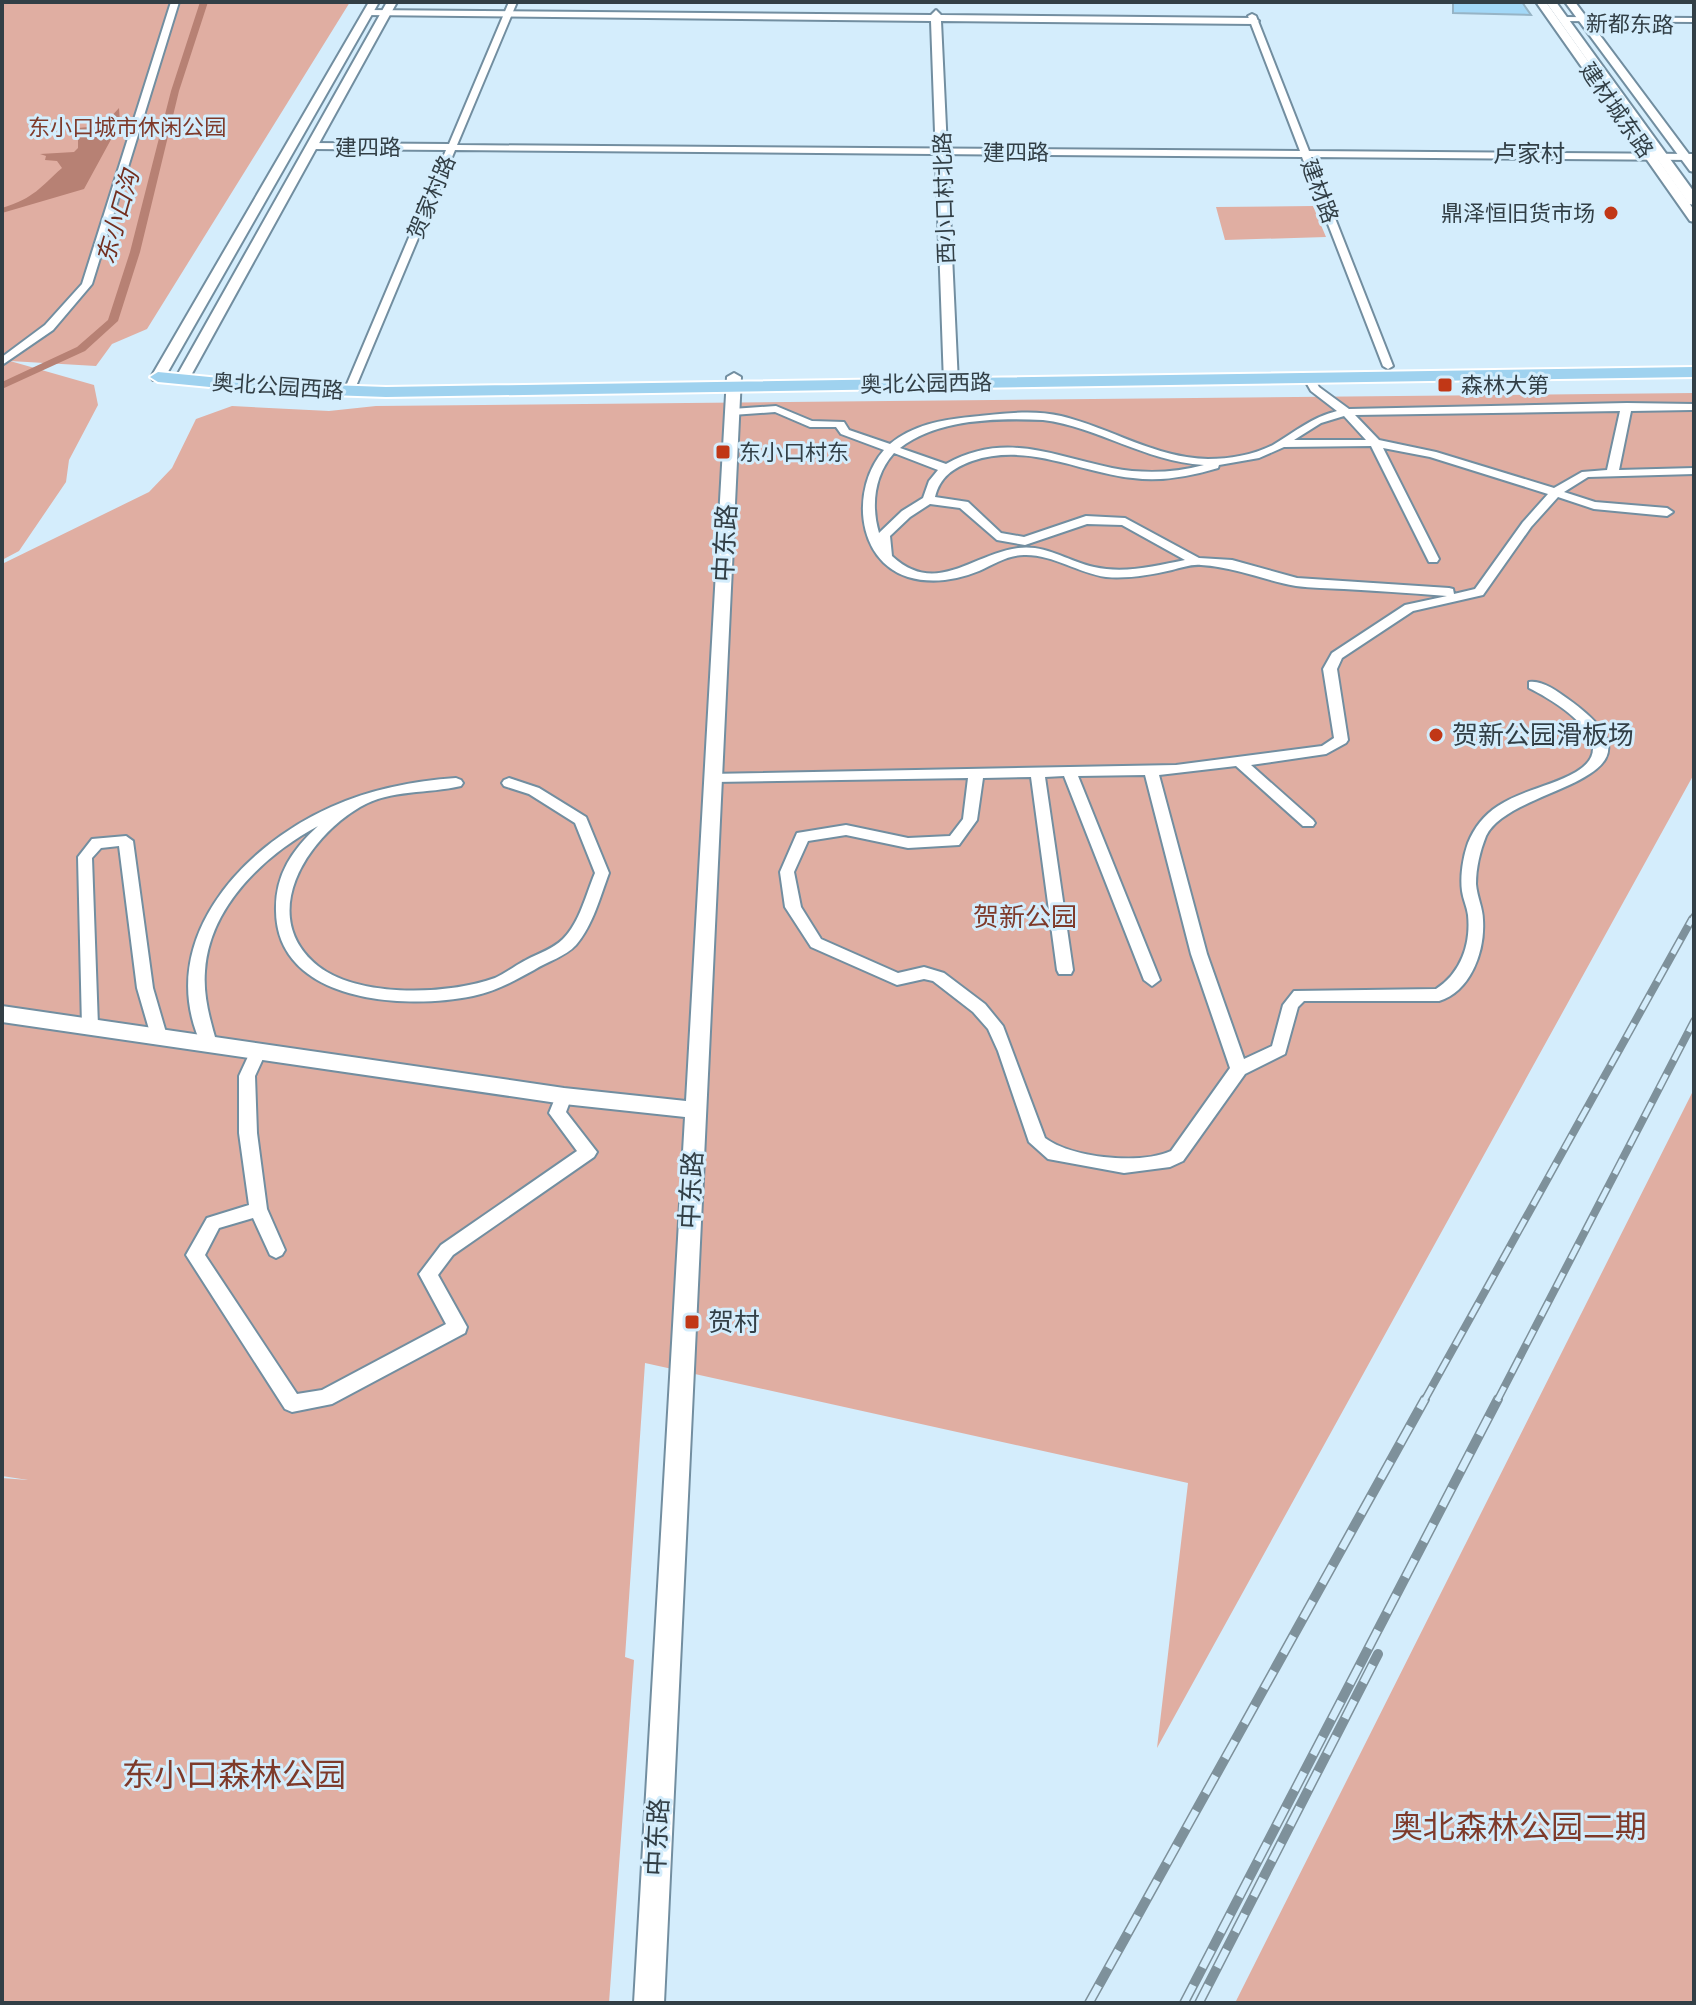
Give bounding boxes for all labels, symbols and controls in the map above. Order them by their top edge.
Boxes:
street label: 新都东路 [1586,11,1674,38]
street label: 建材城东路 [1575,58,1658,163]
park label: 东小口城市休闲公园 [28,115,226,140]
street label: 西小口村北路 [930,132,959,264]
street label: 建四路 [335,135,401,160]
street label: 建四路 [983,140,1049,165]
district label: 卢家村 [1493,140,1565,168]
street label: 贺家村路 [403,152,460,243]
street label: 建材路 [1296,156,1343,226]
water label: 东小口沟 [91,164,146,267]
place label: 鼎泽恒旧货市场 [1441,201,1595,226]
marker: 鼎泽恒旧货市场 [1602,204,1620,222]
street label: 奥北公园西路 [211,369,345,404]
street label: 奥北公园西路 [860,370,992,397]
place label: 森林大第 [1461,373,1549,398]
marker: 森林大第 [1436,376,1454,394]
place label: 东小口村东 [739,440,849,465]
marker: 东小口村东 [714,443,732,461]
street label: 中东路 [708,503,742,583]
place label: 贺新公园滑板场 [1452,720,1634,750]
marker: 贺新公园滑板场 [1427,726,1445,744]
park label: 贺新公园 [973,902,1077,932]
street label: 中东路 [674,1150,708,1230]
place label: 贺村 [708,1307,760,1337]
marker: 贺村 [683,1313,701,1331]
park label: 东小口森林公园 [122,1756,346,1794]
street label: 中东路 [640,1797,674,1877]
park label: 奥北森林公园二期 [1391,1808,1647,1846]

